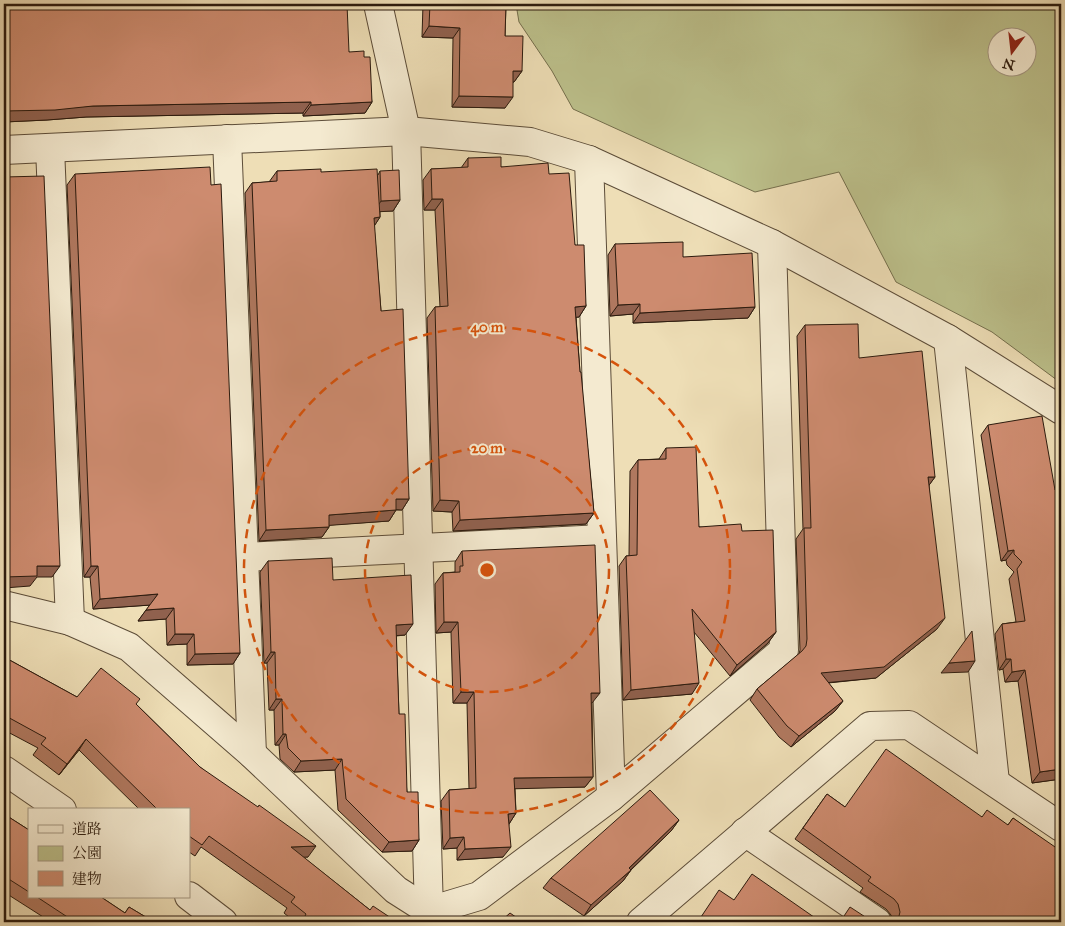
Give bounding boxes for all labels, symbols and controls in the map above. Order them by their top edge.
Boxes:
north arrow [988,28,1038,78]
text: N [1001,54,1017,74]
text: 40 m [471,318,504,337]
text: 20 m [471,439,503,457]
centre of rings [478,561,496,579]
legend [28,808,190,898]
text: 道路 [72,820,102,838]
text: 公園 [72,844,102,862]
text: 建物 [72,870,102,888]

